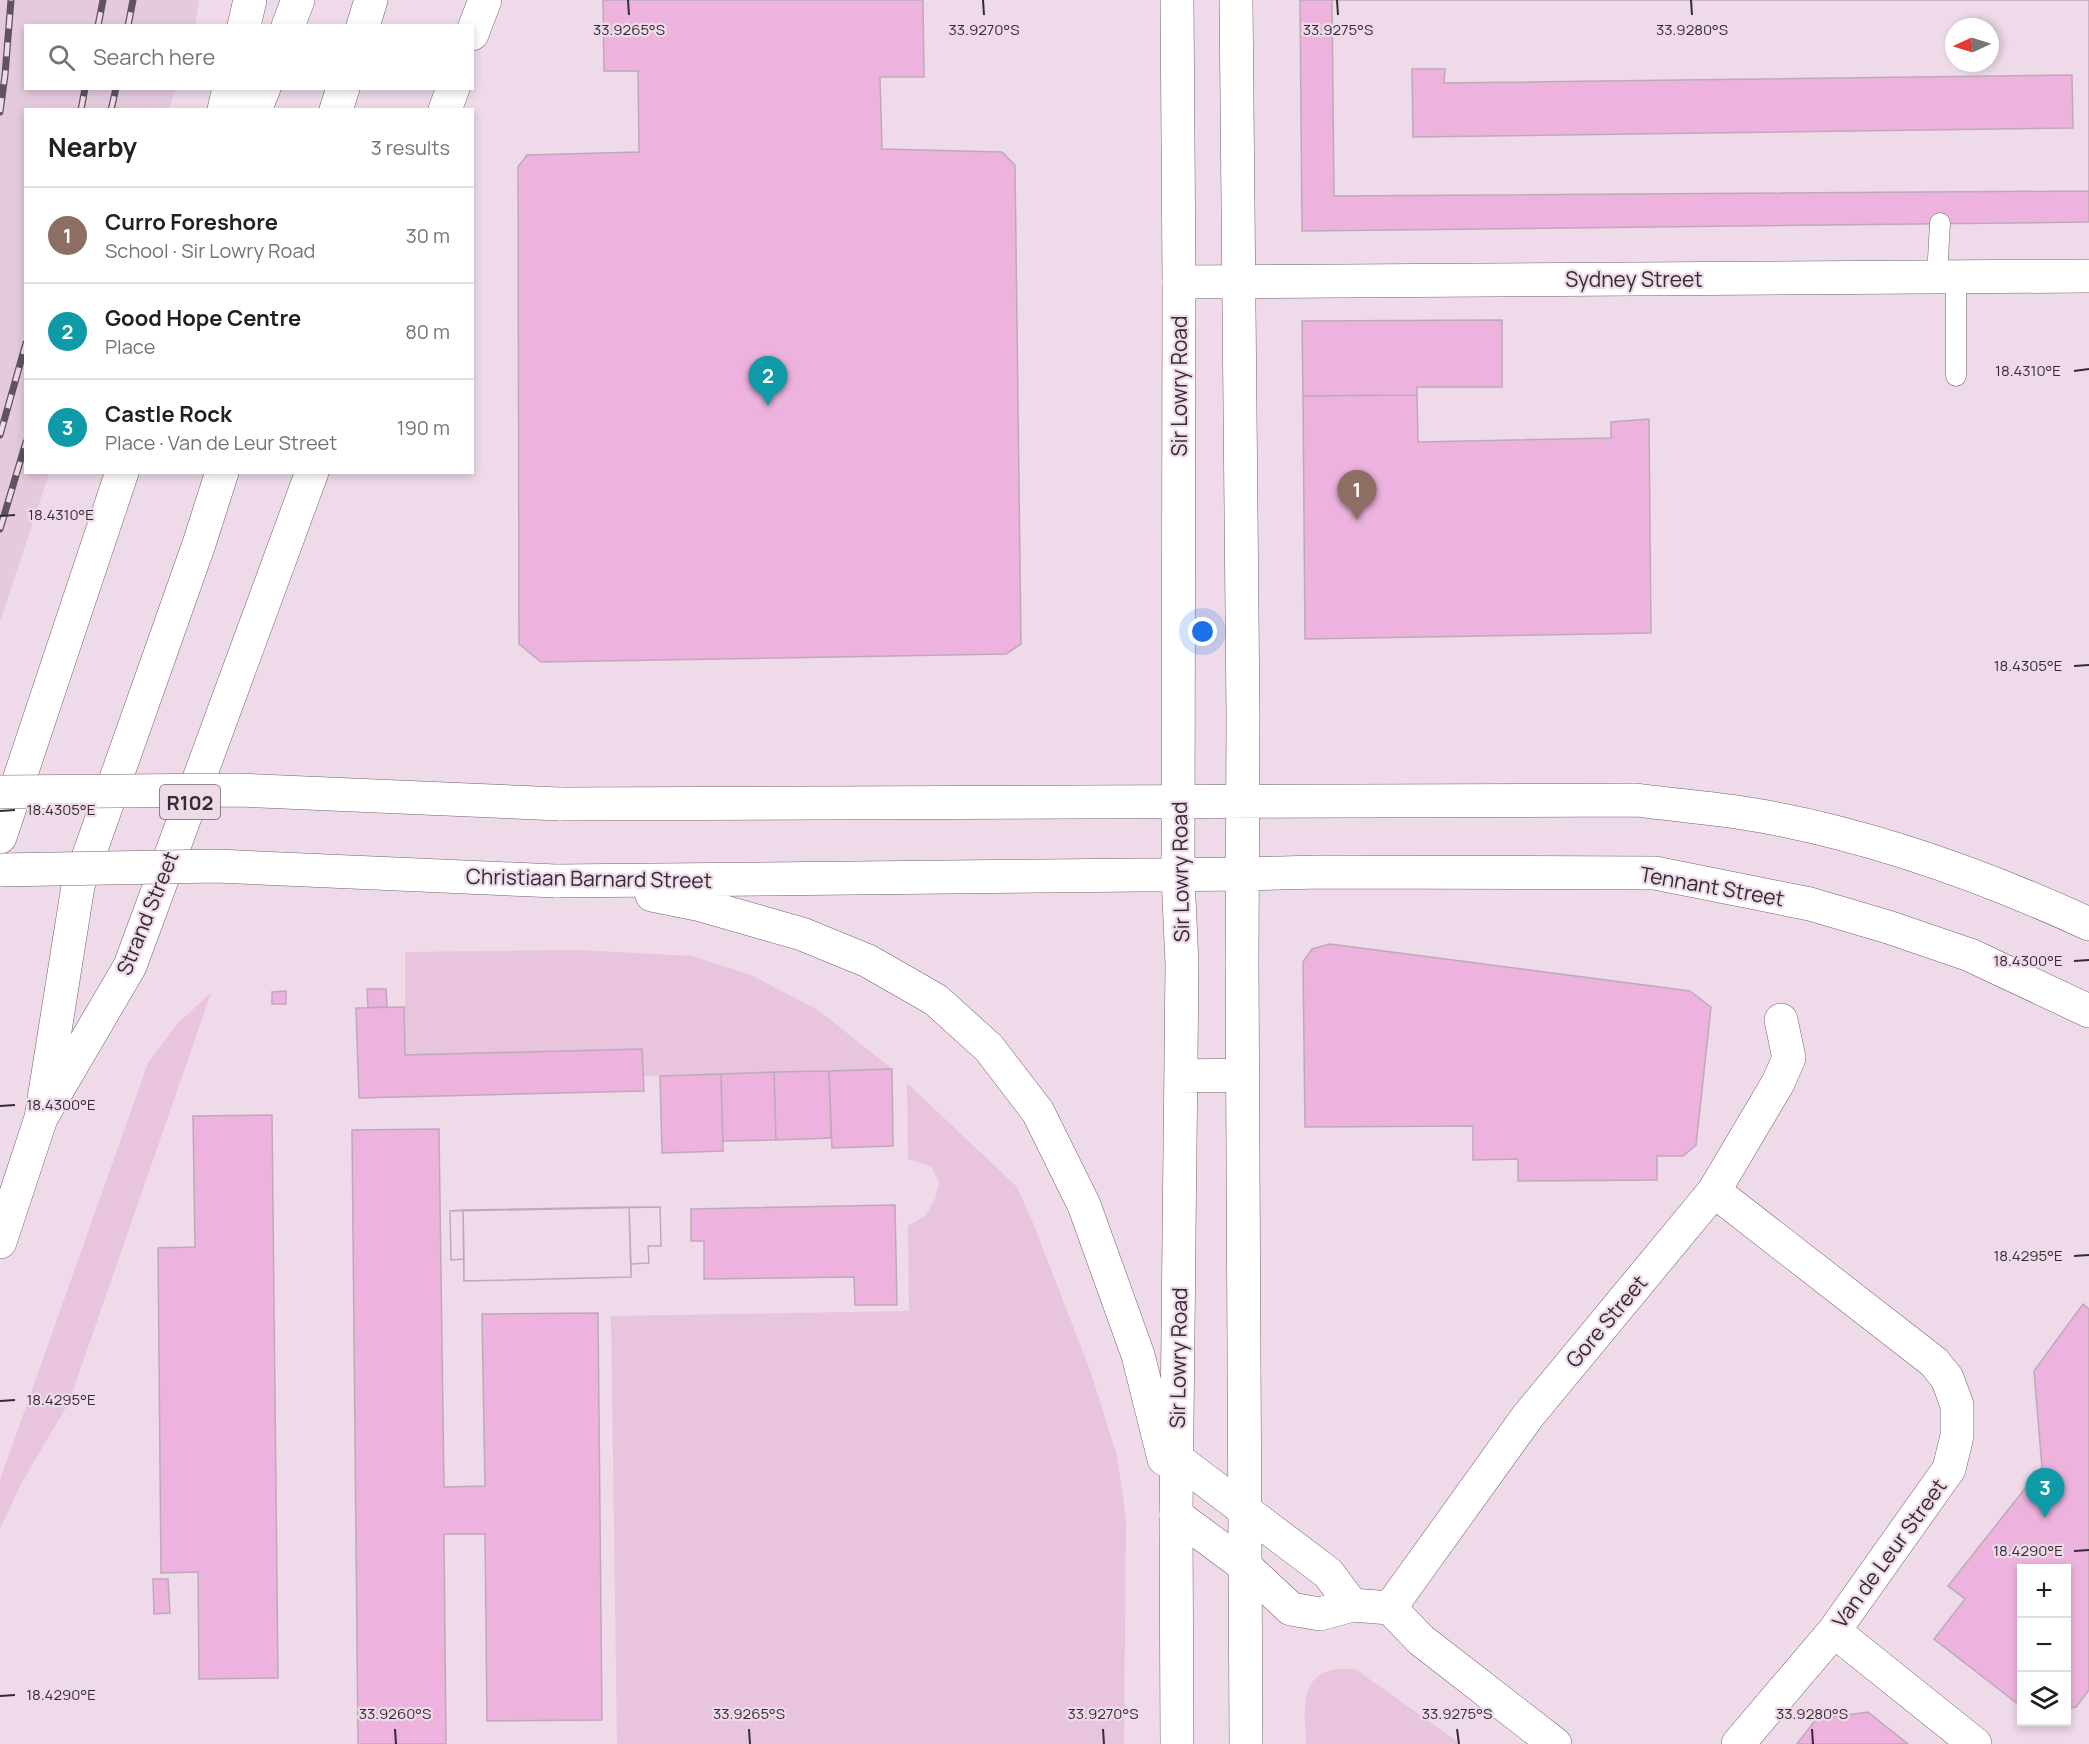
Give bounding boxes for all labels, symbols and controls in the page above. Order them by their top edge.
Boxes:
north arrow [1945,18,1999,72]
text: 33.9265°S [593,19,665,40]
text: 33.9270°S [949,19,1019,40]
text: 33.9275°S [1303,19,1373,40]
text: 33.9280°S [1656,19,1728,40]
search box [24,24,474,90]
icon: search [45,41,78,74]
text: Search here [93,42,215,72]
text: Nearby [48,129,137,165]
text: 3 results [371,134,450,161]
text: Curro Foreshore [105,207,278,237]
text: 1 [63,222,72,249]
text: 30 m [406,222,450,249]
text: School · Sir Lowry Road [105,237,315,264]
street label: Sydney Street [1565,265,1703,293]
text: Good Hope Centre [105,303,301,333]
street label: Sir Lowry Road [1165,316,1193,456]
text: 2 [62,318,73,345]
text: 80 m [405,318,450,345]
text: Place [105,333,155,360]
pin: 2 [748,356,788,406]
text: 18.4310°E [1995,360,2061,381]
text: Castle Rock [105,399,232,429]
text: 3 [62,414,73,441]
text: 190 m [397,414,450,441]
text: Place · Van de Leur Street [105,429,337,456]
pin: 1 [1338,470,1376,520]
text: 18.4310°E [28,504,94,525]
your location [1188,617,1217,646]
text: 18.4305°E [1994,655,2062,676]
road number: R102 [160,785,220,819]
text: 18.4305°E [27,799,95,820]
street label: Sir Lowry Road [1165,801,1195,943]
street label: Strand Street [110,847,184,979]
street label: Tennant Street [1638,860,1786,912]
street label: Christiaan Barnard Street [466,862,712,894]
text: 18.4300°E [1993,950,2063,971]
text: 18.4300°E [26,1094,96,1115]
text: 18.4295°E [1993,1245,2063,1266]
street label: Gore Street [1559,1269,1653,1373]
street label: Sir Lowry Road [1163,1287,1193,1429]
text: 18.4295°E [26,1389,96,1410]
pin: 3 [2026,1468,2064,1518]
street label: Van de Leur Street [1825,1473,1953,1633]
text: 18.4290°E [1993,1540,2063,1561]
map controls [2017,1564,2071,1726]
button: + [2017,1564,2071,1618]
button: − [2017,1618,2071,1672]
button: layers [2017,1672,2071,1726]
text: 18.4290°E [26,1684,96,1705]
text: 33.9260°S [359,1703,431,1724]
text: 33.9265°S [713,1703,785,1724]
text: 33.9270°S [1068,1703,1138,1724]
text: 33.9275°S [1422,1703,1492,1724]
text: 33.9280°S [1776,1703,1848,1724]

